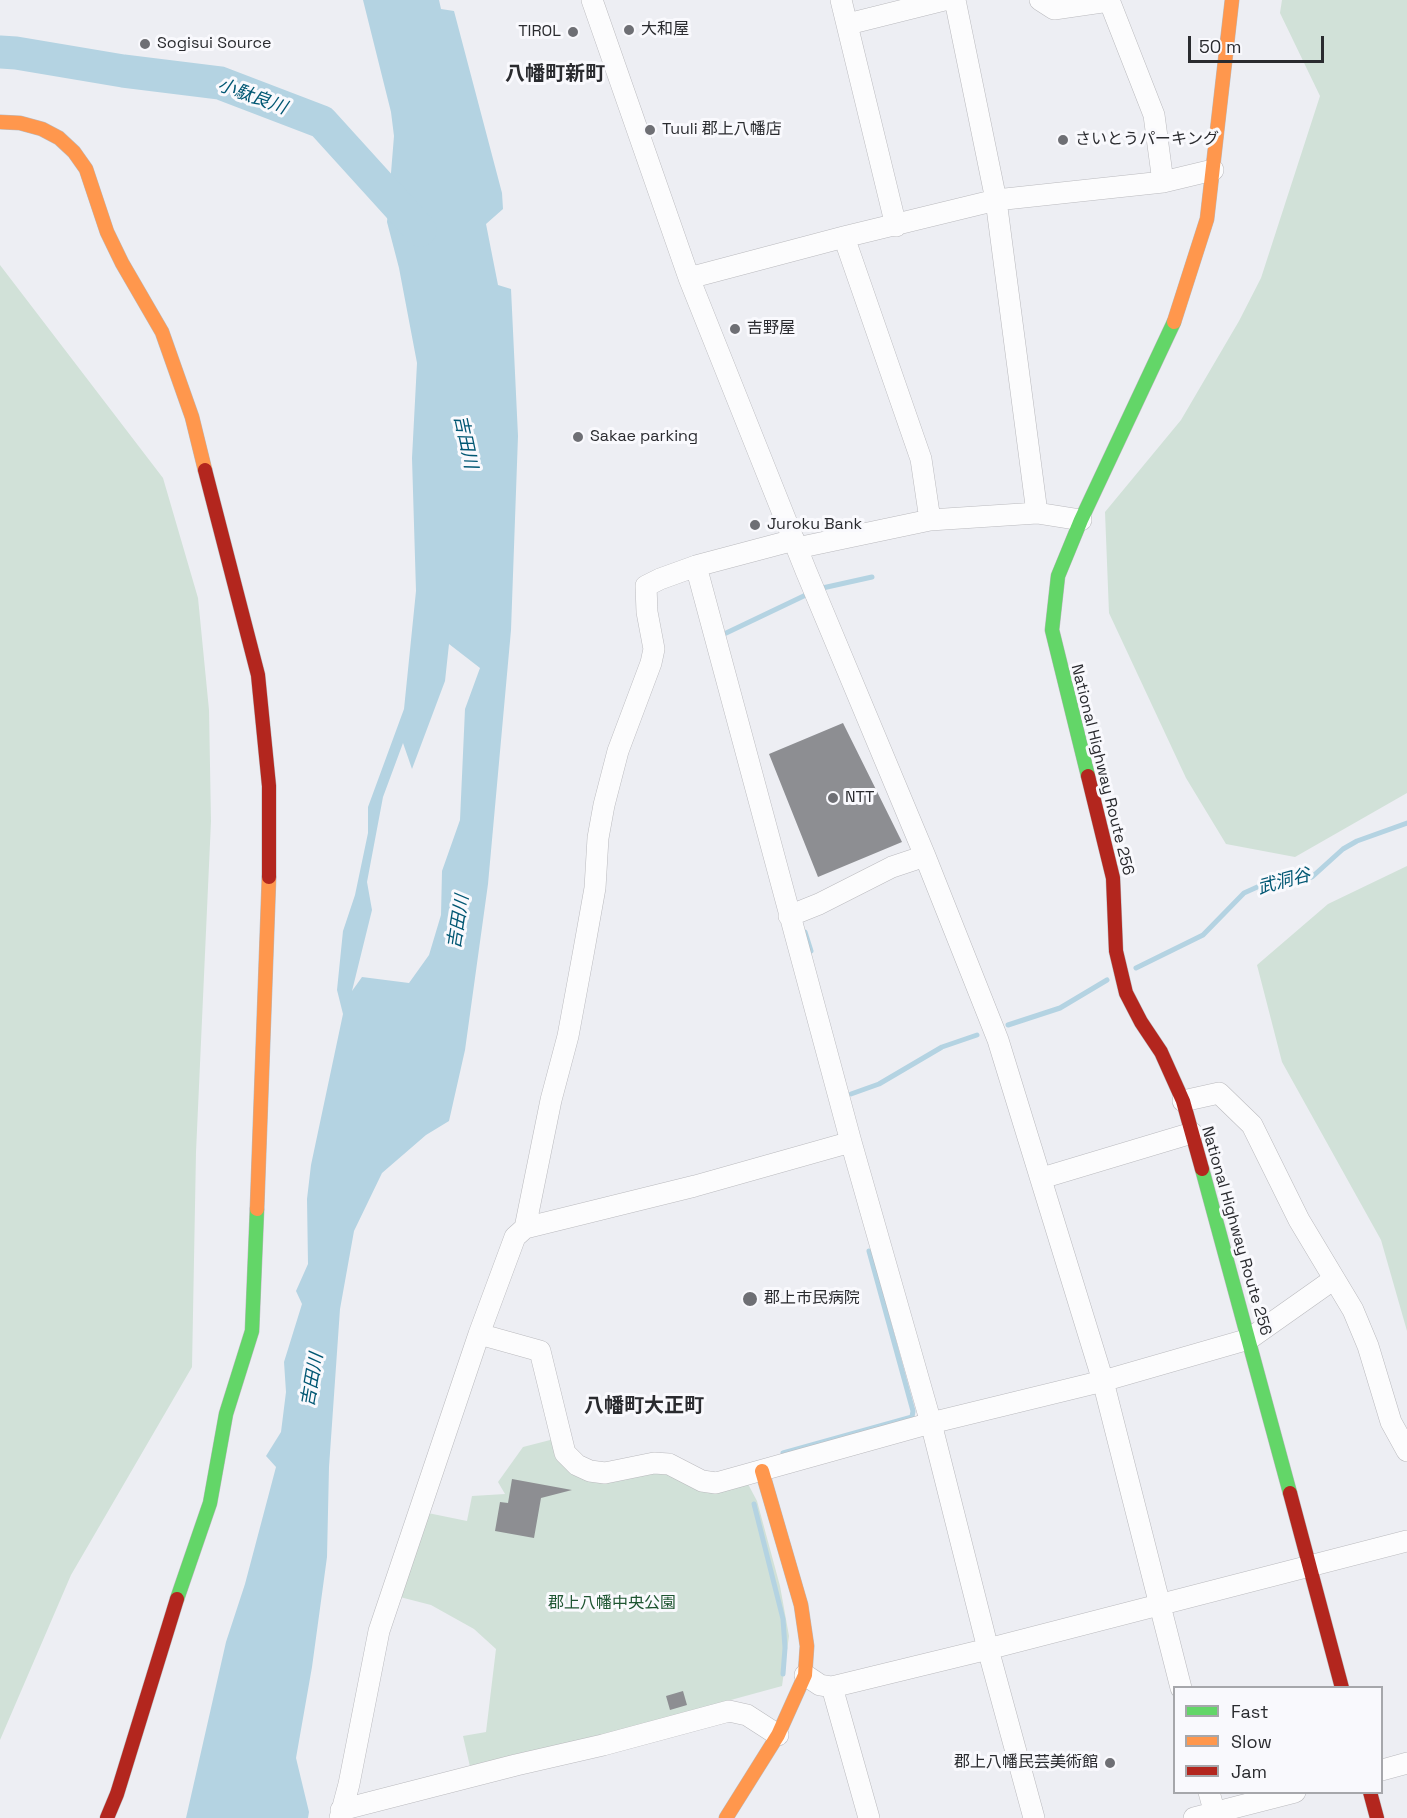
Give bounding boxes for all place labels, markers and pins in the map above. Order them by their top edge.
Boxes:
place label: 大和屋 [641,20,689,40]
place label: TIROL [518,22,561,42]
marker: 大和屋 [622,23,636,37]
marker: TIROL [566,25,580,39]
place label: Sogisui Source [157,34,271,54]
marker: Sogisui Source [138,37,152,51]
place label: Tuuli 郡上八幡店 [662,120,782,140]
marker: Tuuli 郡上八幡店 [643,123,657,137]
place label: さいとうパーキング [1075,130,1219,150]
marker: さいとうパーキング [1056,133,1070,147]
place label: 吉野屋 [747,319,795,339]
marker: 吉野屋 [728,322,742,336]
place label: Sakae parking [590,427,698,447]
marker: Sakae parking [571,430,585,444]
place label: Juroku Bank [767,515,862,535]
marker: Juroku Bank [748,518,762,532]
place label: NTT [845,788,874,808]
marker: NTT [826,791,840,805]
place label: 郡上市民病院 [764,1289,860,1309]
marker: 郡上市民病院 [741,1290,759,1308]
place label: 郡上八幡民芸美術館 [954,1753,1098,1773]
marker: 郡上八幡民芸美術館 [1103,1756,1117,1770]

